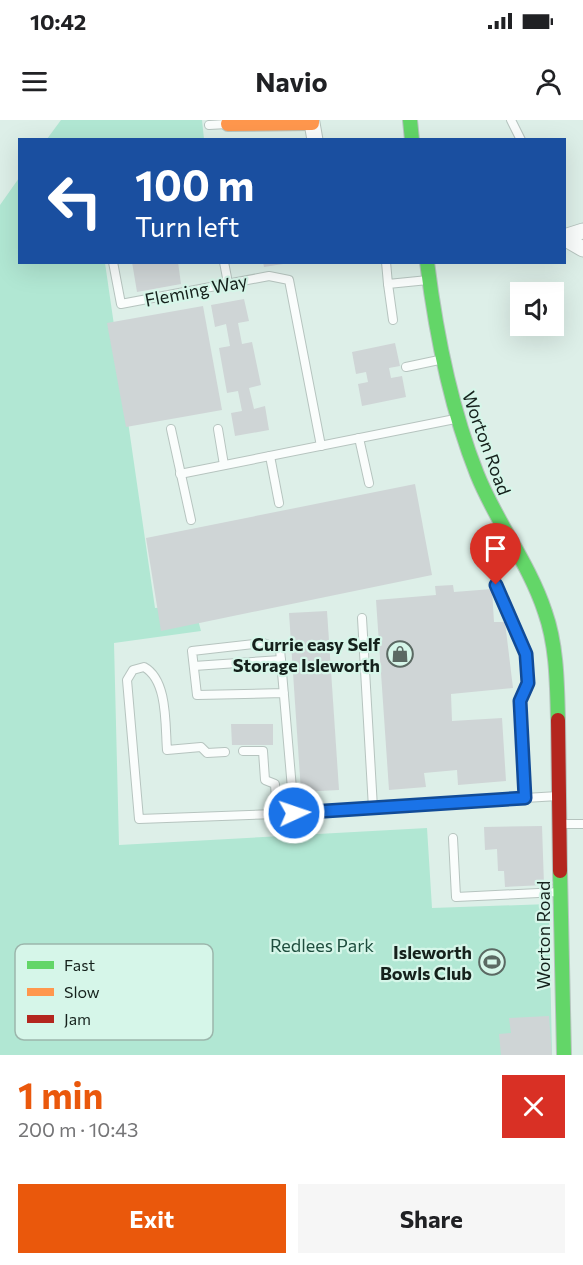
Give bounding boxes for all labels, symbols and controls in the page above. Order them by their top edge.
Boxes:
text: 10:42 [30,8,86,35]
icon: menu [18,65,51,98]
text: Navio [255,65,328,98]
icon: person [532,65,565,98]
text: 100 m [135,158,255,210]
icon: left [36,162,114,240]
text: Turn left [135,210,239,243]
street label: Fleming Way [143,269,249,311]
map controls [510,282,564,336]
button: sound [510,282,564,336]
street label: Worton Road [458,388,516,498]
pin [470,523,521,585]
icon: arrive [479,532,512,565]
place label: Currie easy Self Storage Isleworth [233,633,381,676]
shop icon: Currie easy Self Storage Isleworth [385,639,415,669]
position arrow [262,781,326,845]
street label: Worton Road [532,881,554,989]
park label: Redlees Park [270,934,374,956]
place label: Isleworth Bowls Club [380,941,472,984]
legend [15,944,213,1040]
sports icon: Isleworth Bowls Club [477,947,507,977]
text: Fast [64,955,95,974]
text: Slow [64,982,100,1001]
text: Jam [64,1009,91,1028]
text: 1 min [18,1072,103,1116]
button: close [502,1075,565,1138]
text: 200 m · 10:43 [18,1117,139,1141]
button: Exit [18,1184,286,1253]
button: Share [298,1184,565,1253]

